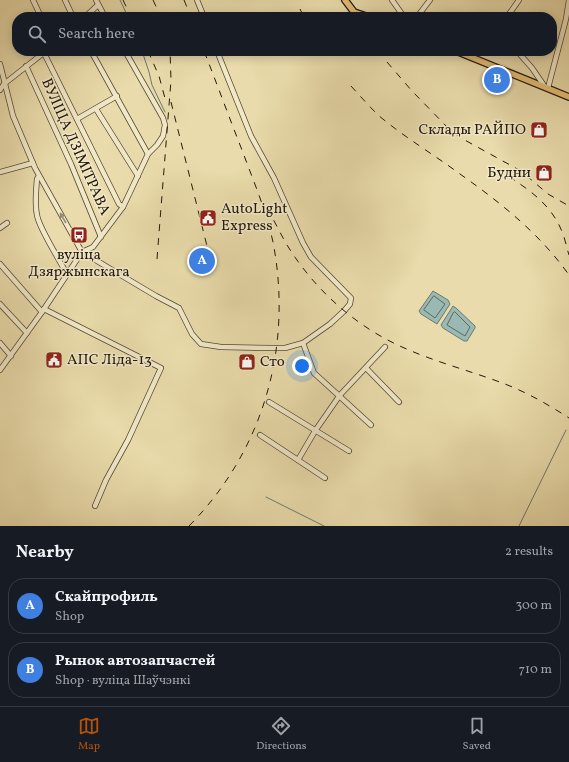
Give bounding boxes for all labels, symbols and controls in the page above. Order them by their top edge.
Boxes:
search box [12,12,557,56]
icon: search [26,23,48,45]
text: Search here [58,24,135,45]
pin: B [484,65,510,95]
street label: ВУЛІЦА ДЗІМІТРАВА [35,75,115,219]
place label: Склады РАЙПО [419,120,526,141]
shop icon: Склады РАЙПО [529,120,549,140]
place label: Будни [487,163,531,184]
shop icon: Будни [534,163,554,183]
place label: AutoLight Express [221,199,288,237]
public building icon: AutoLight Express [198,208,218,228]
one-way arrow [59,212,66,224]
bus stop icon: вуліца Дзяржынскага [69,225,89,245]
place label: вуліца Дзяржынскага [28,245,130,283]
pin: A [189,246,215,276]
public building icon: АПС Ліда-13 [44,350,64,370]
place label: АПС Ліда-13 [67,350,152,371]
shop icon: Сто [237,352,257,372]
place label: Сто [260,352,285,373]
your location [292,356,312,376]
text: Nearby [16,541,74,564]
text: 2 results [505,543,553,561]
text: Скайпрофиль [55,587,158,608]
text: A [25,597,35,615]
text: 300 m [516,597,552,615]
text: Shop [55,608,84,626]
text: Рынок автозапчастей [55,651,215,672]
text: B [26,661,34,679]
text: 710 m [519,661,552,679]
text: Shop · вуліца Шаўчэнкі [55,672,191,690]
tab: Map [78,715,100,754]
tab: Directions [256,715,307,754]
tab: Saved [463,715,491,754]

